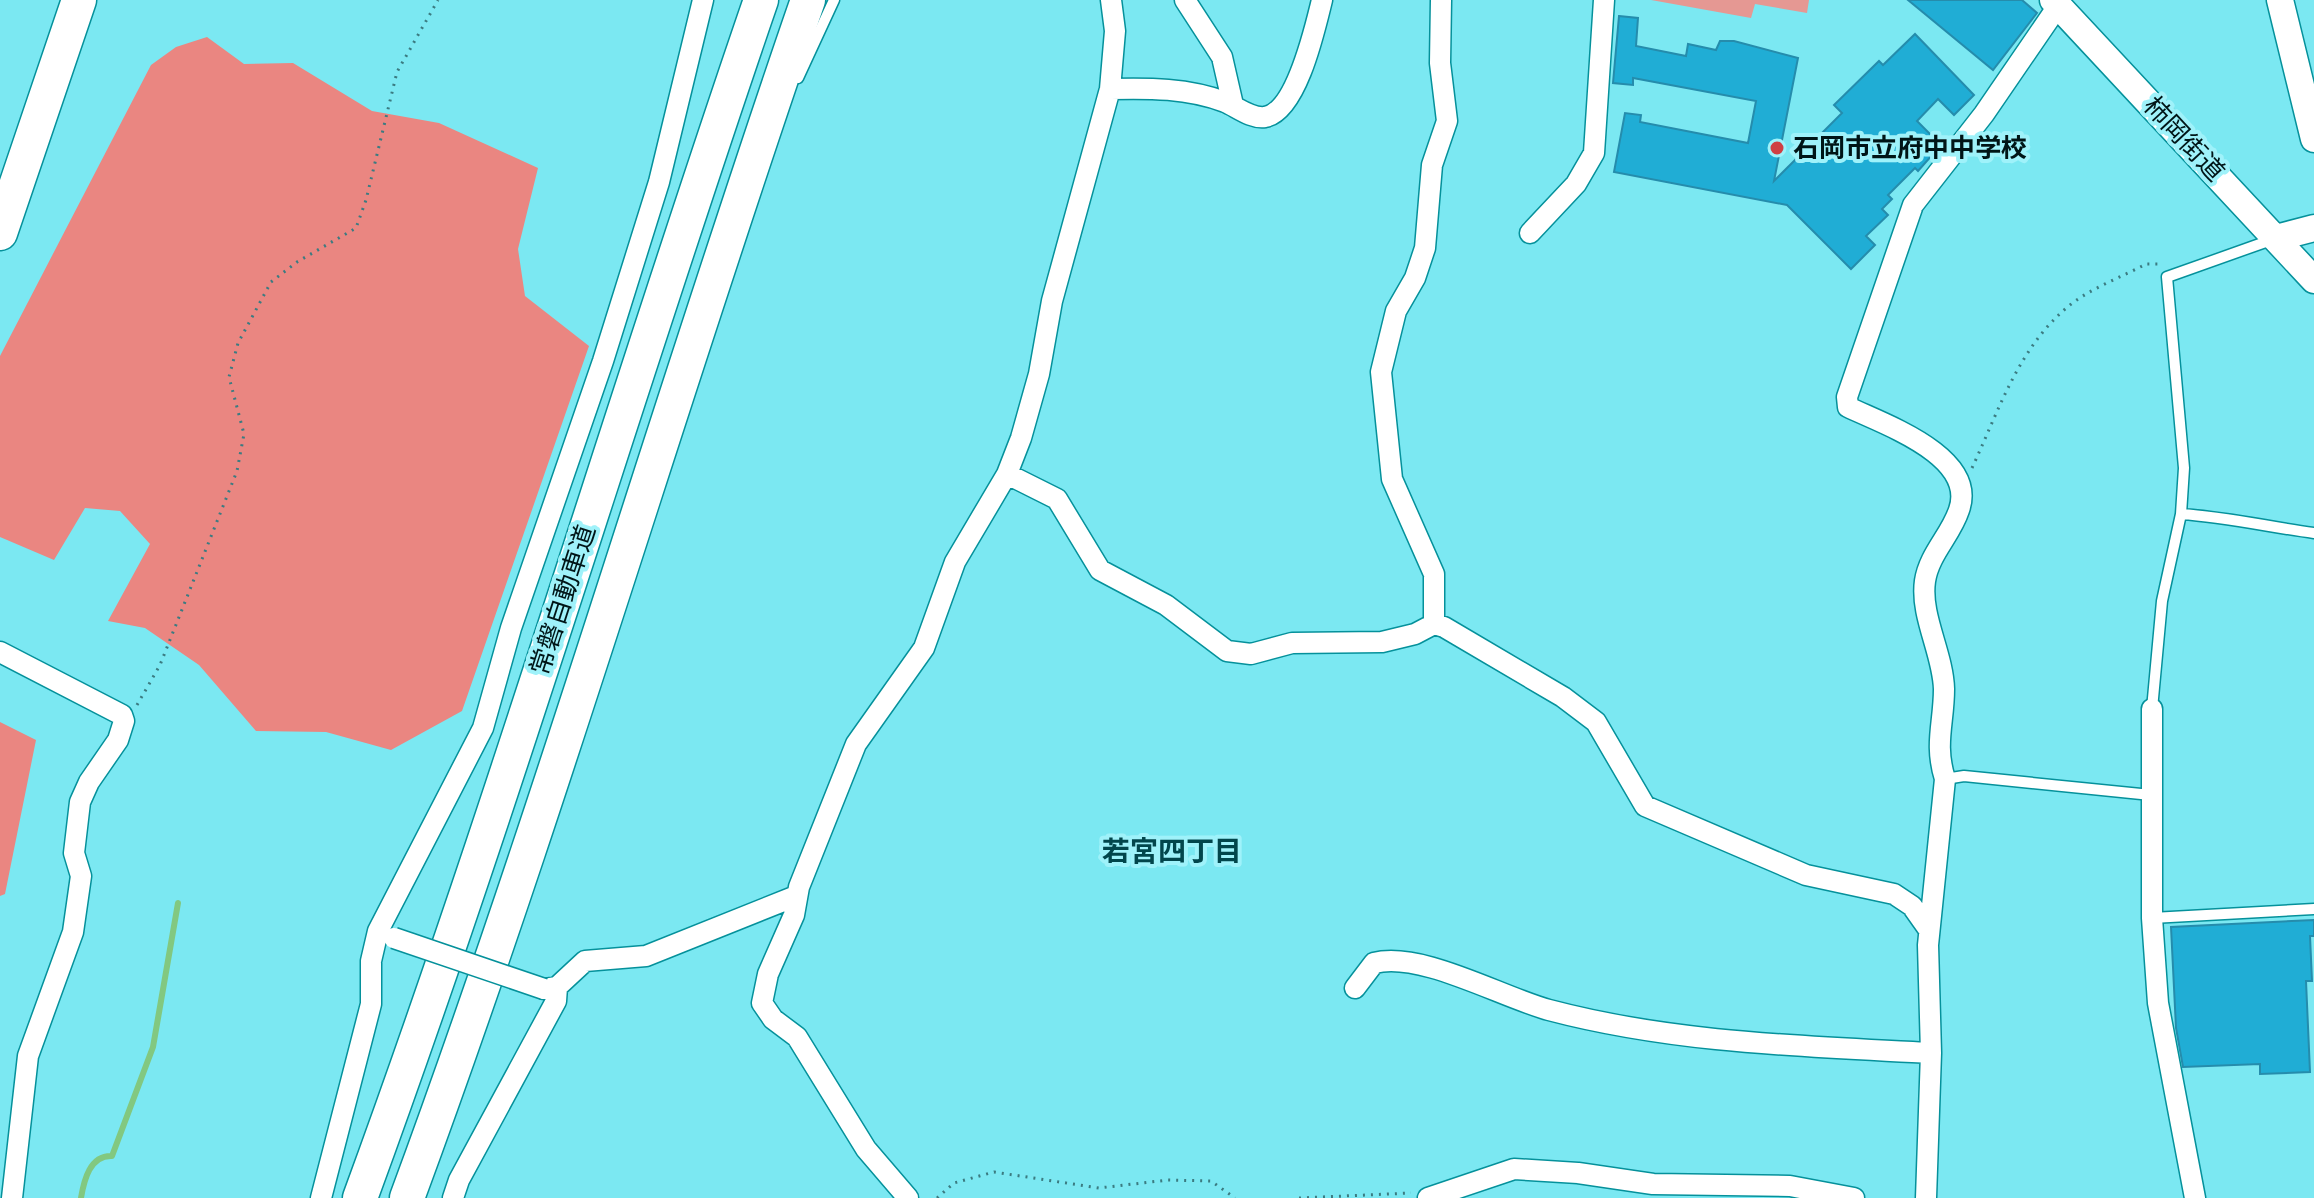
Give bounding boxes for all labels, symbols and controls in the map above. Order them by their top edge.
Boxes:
street label: 柿岡街道 [2137,90,2231,188]
place label: 石岡市立府中中学校 [1793,133,2027,164]
marker: 石岡市立府中中学校 [1768,139,1786,157]
street label: 常磐自動車道 [524,521,602,679]
district label: 若宮四丁目 [1102,835,1242,868]

